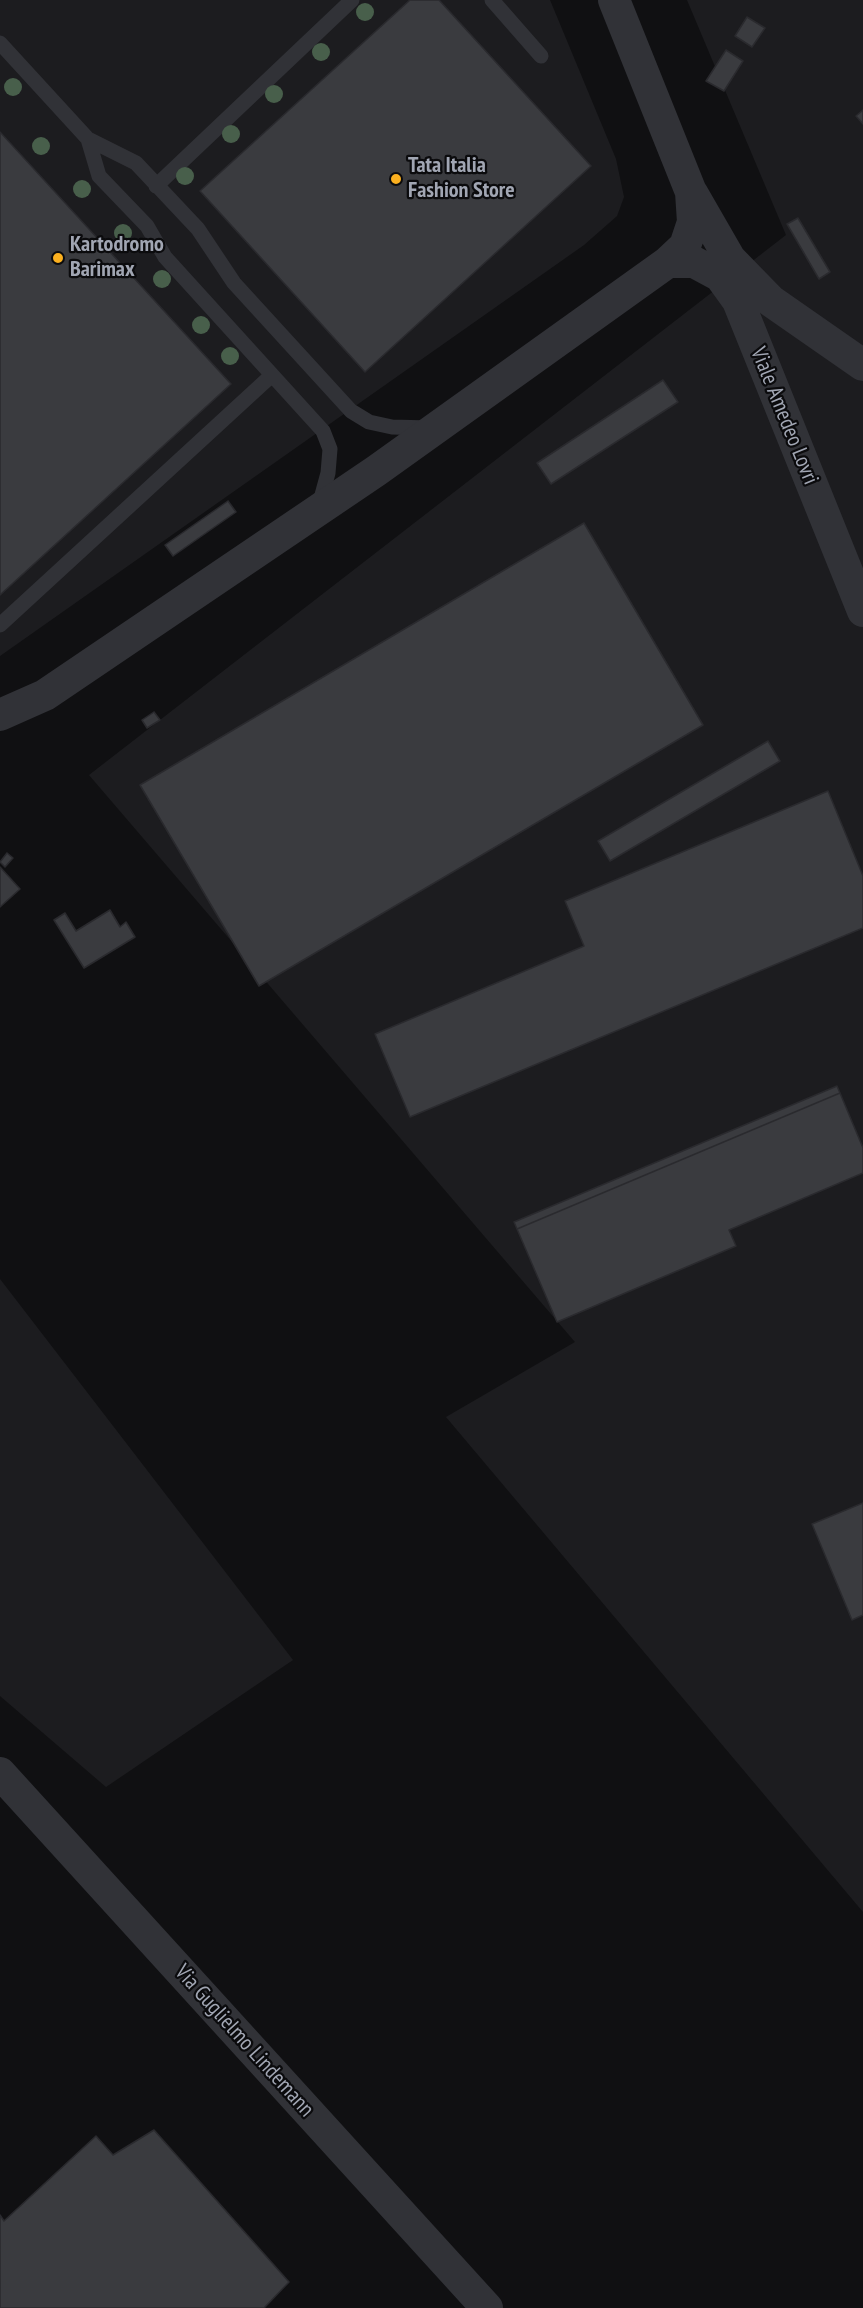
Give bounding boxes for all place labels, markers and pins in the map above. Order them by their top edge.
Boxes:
place label: Tata Italia Fashion Store [408,153,515,204]
marker: Tata Italia Fashion Store [389,172,403,186]
place label: Kartodromo Barimax [70,232,164,284]
marker: Kartodromo Barimax [51,251,65,265]

